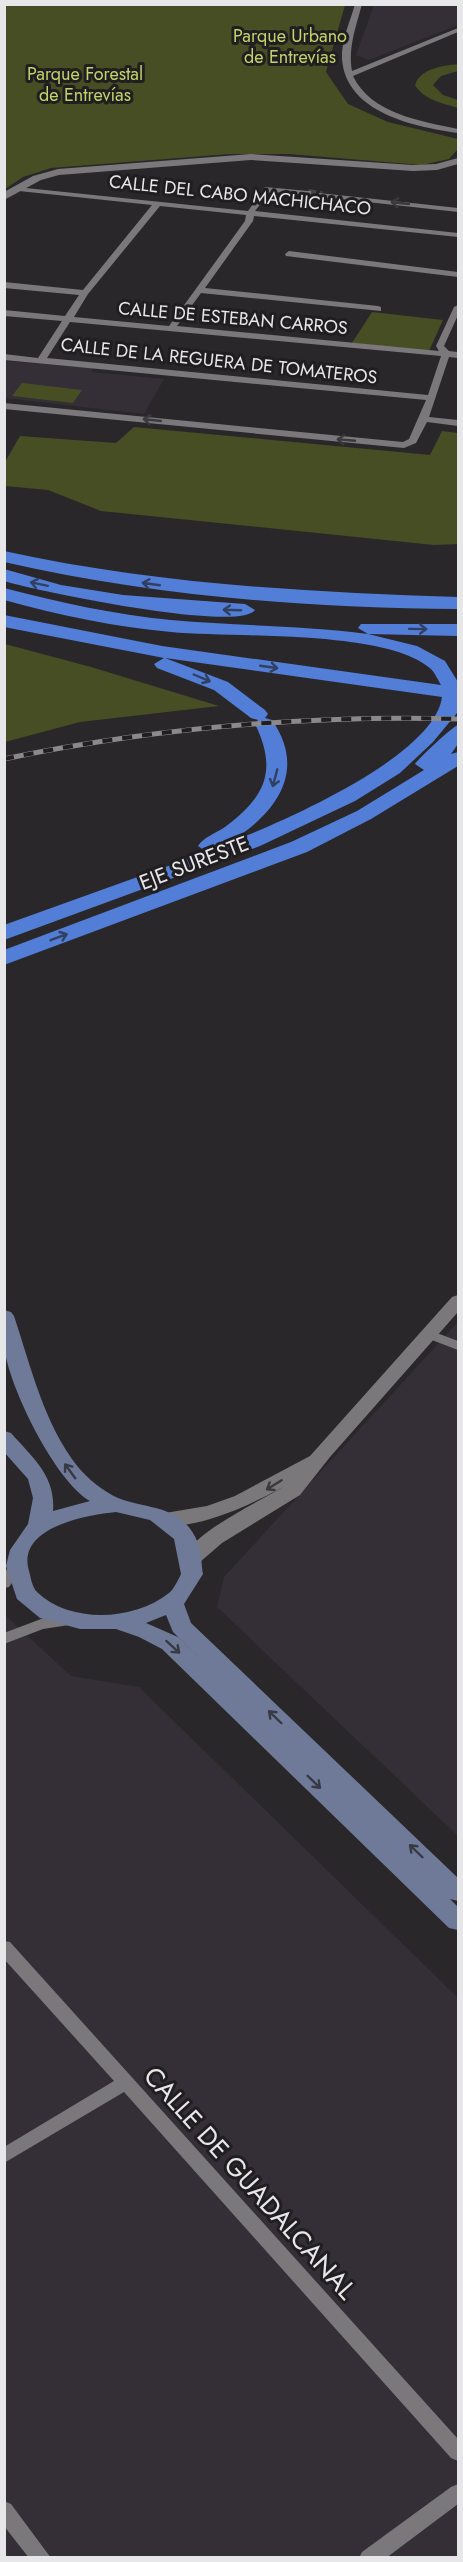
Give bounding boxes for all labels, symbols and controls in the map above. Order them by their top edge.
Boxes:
park label: Parque Urbano de Entrevías [233,23,347,70]
park label: Parque Forestal de Entrevías [27,61,143,108]
street label: CALLE DEL CABO MACHICHACO [108,168,372,222]
one-way arrow [391,198,411,209]
street label: CALLE DE ESTEBAN CARROS [117,295,349,341]
street label: CALLE DE LA REGUERA DE TOMATEROS [59,331,379,391]
one-way arrow [142,414,162,425]
one-way arrow [336,434,356,445]
one-way arrow [30,577,49,589]
one-way arrow [142,578,162,589]
one-way arrow [223,604,243,616]
one-way arrow [407,623,427,635]
one-way arrow [258,662,278,673]
one-way arrow [192,673,211,684]
one-way arrow [269,768,281,787]
street label: EJE SURESTE [135,828,253,898]
one-way arrow [49,931,68,942]
one-way arrow [63,1464,76,1480]
one-way arrow [266,1479,283,1491]
one-way arrow [165,1640,180,1654]
one-way arrow [267,1710,282,1724]
one-way arrow [306,1775,321,1789]
one-way arrow [409,1845,424,1859]
street label: CALLE DE GUADALCANAL [135,2058,365,2308]

